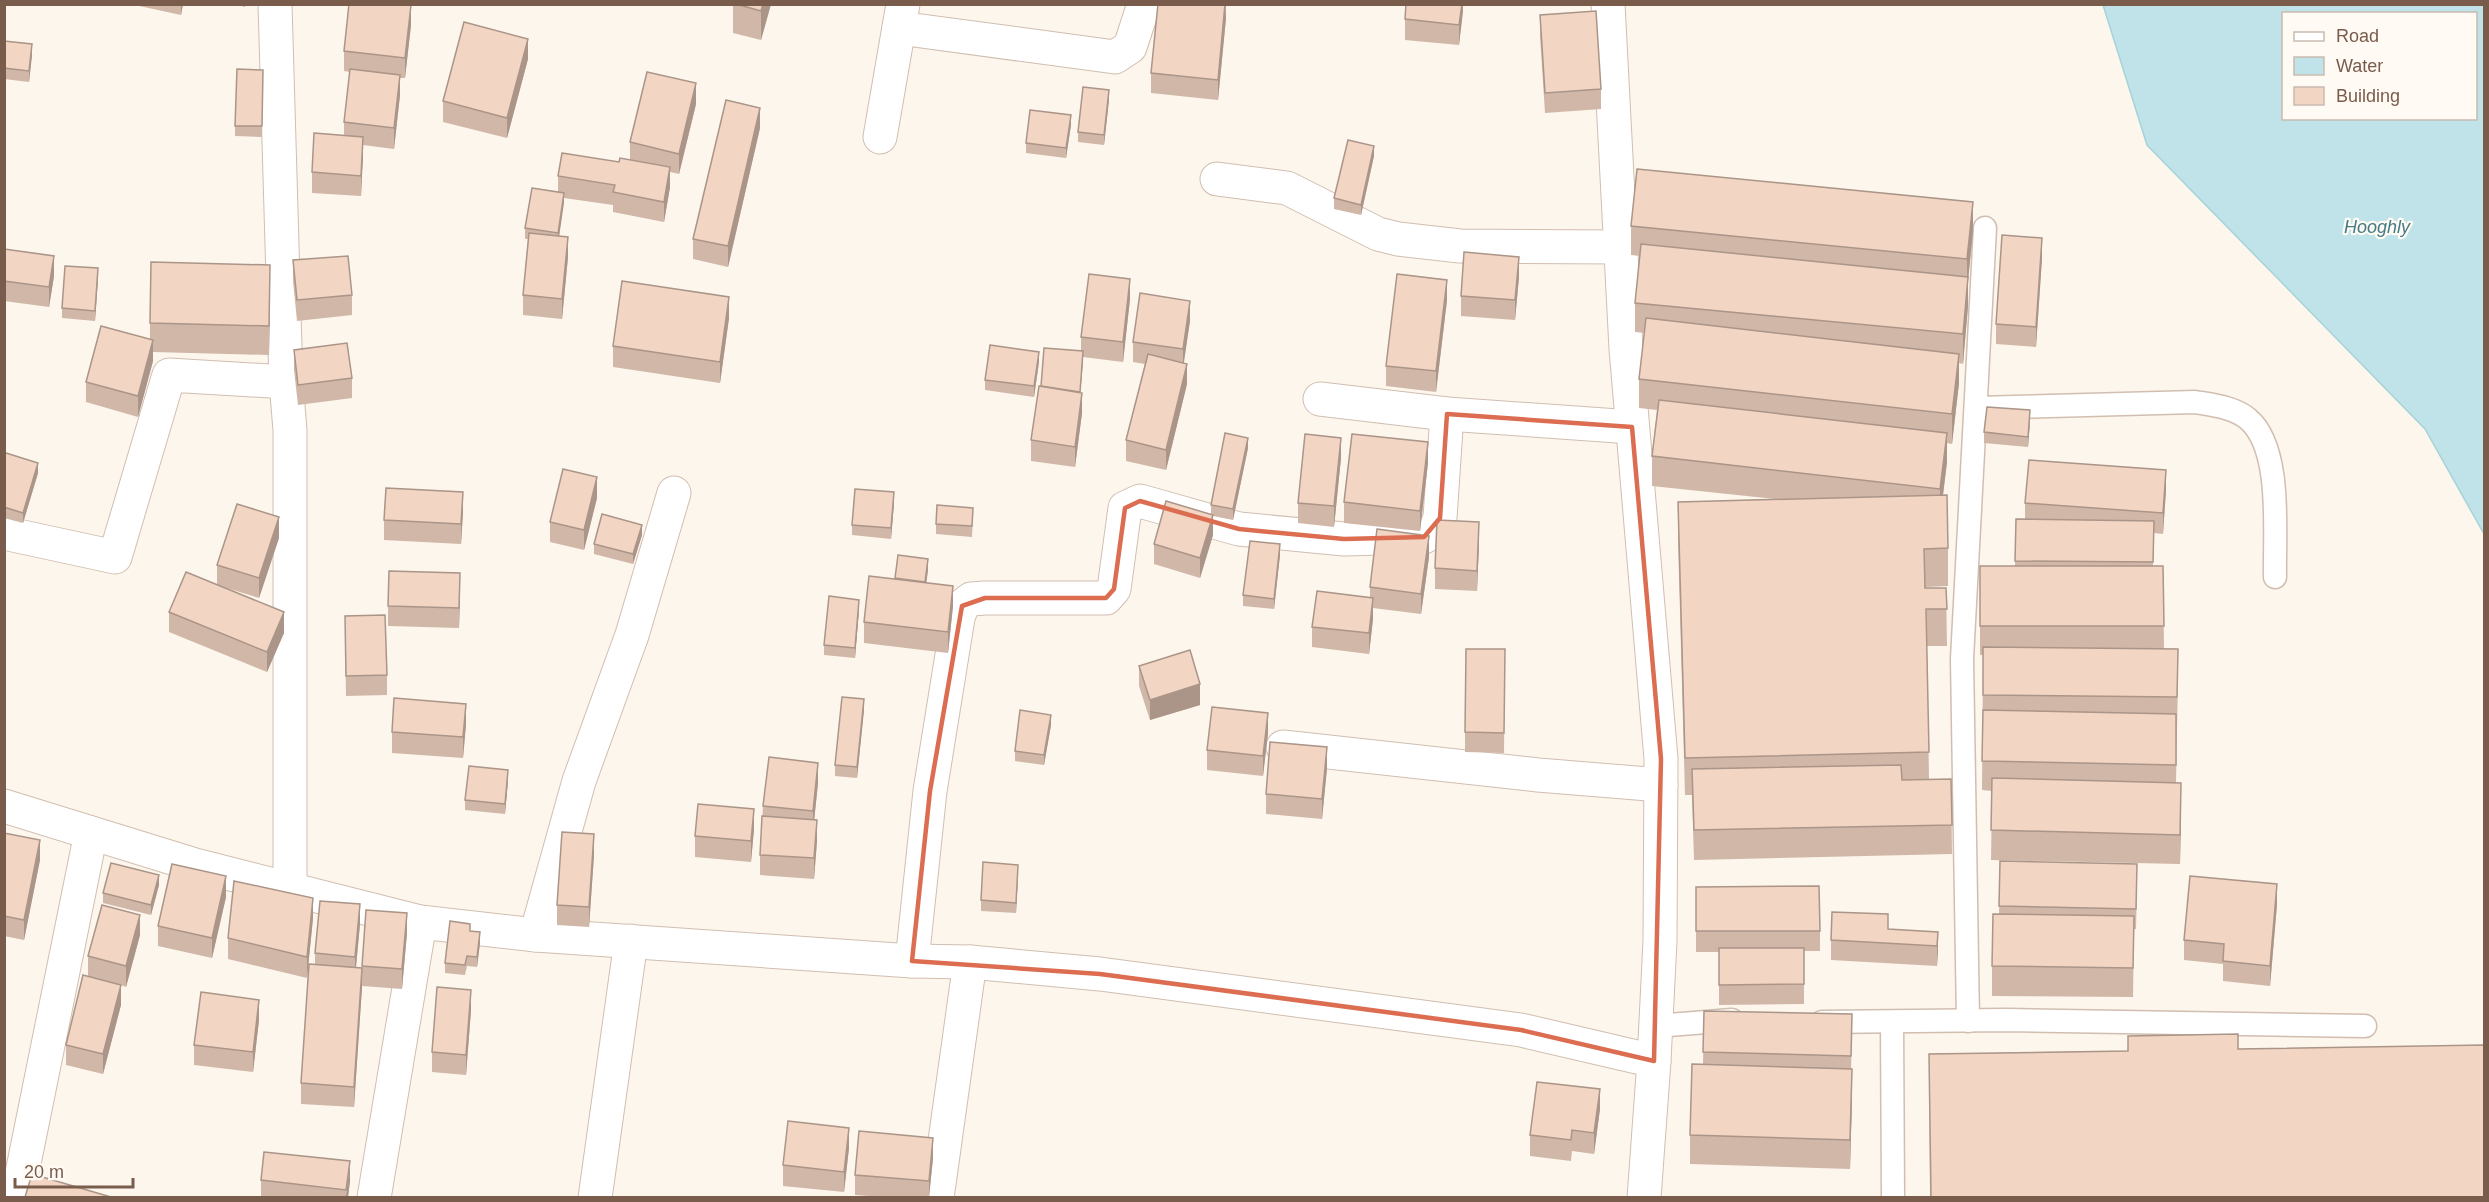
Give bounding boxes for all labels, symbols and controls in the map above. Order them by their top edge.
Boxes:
legend [2282,12,2477,120]
text: Road [2336,26,2379,46]
text: Water [2336,56,2383,76]
text: Building [2336,86,2400,106]
water label: Hooghly [2344,217,2411,237]
scale bar [15,1151,134,1189]
text: 20 m [24,1162,64,1182]

